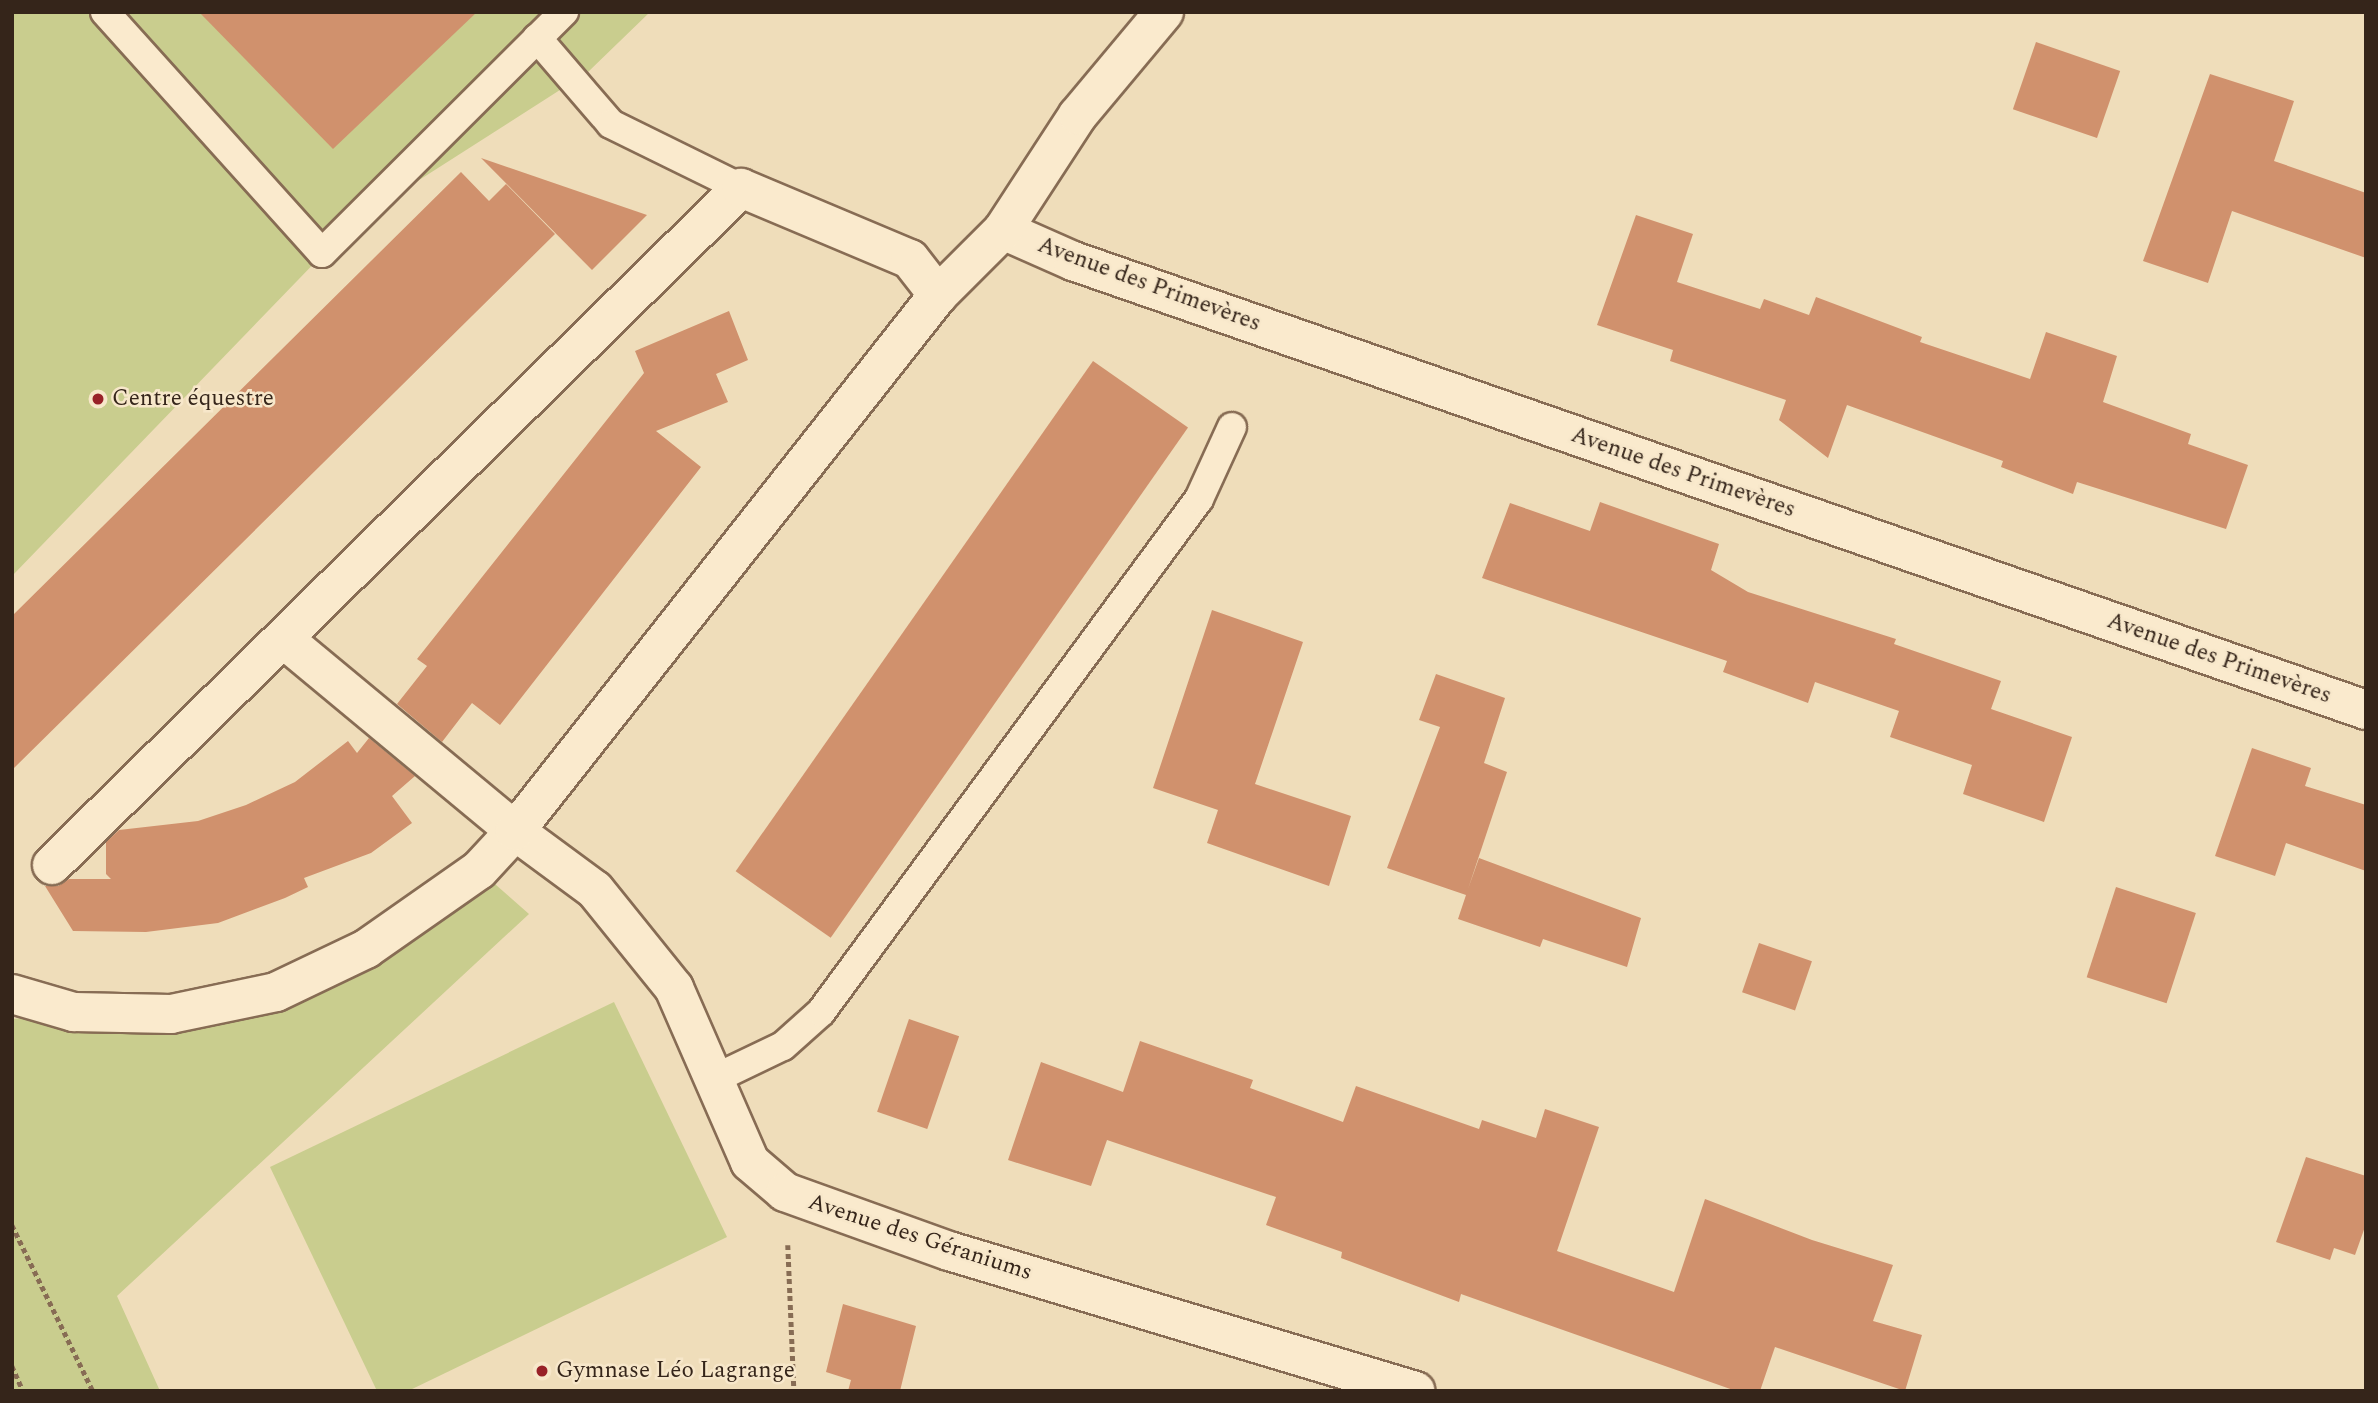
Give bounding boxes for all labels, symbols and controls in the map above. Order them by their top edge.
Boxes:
street label: Avenue des Primevères [1034,232,1264,338]
place label: Centre équestre [112,385,274,413]
marker: Centre équestre [90,391,106,407]
street label: Avenue des Primevères [1567,422,1799,524]
street label: Avenue des Primevères [2103,608,2335,710]
street label: Avenue des Géraniums [805,1189,1035,1287]
place label: Gymnase Léo Lagrange [556,1357,795,1385]
marker: Gymnase Léo Lagrange [534,1363,550,1379]

